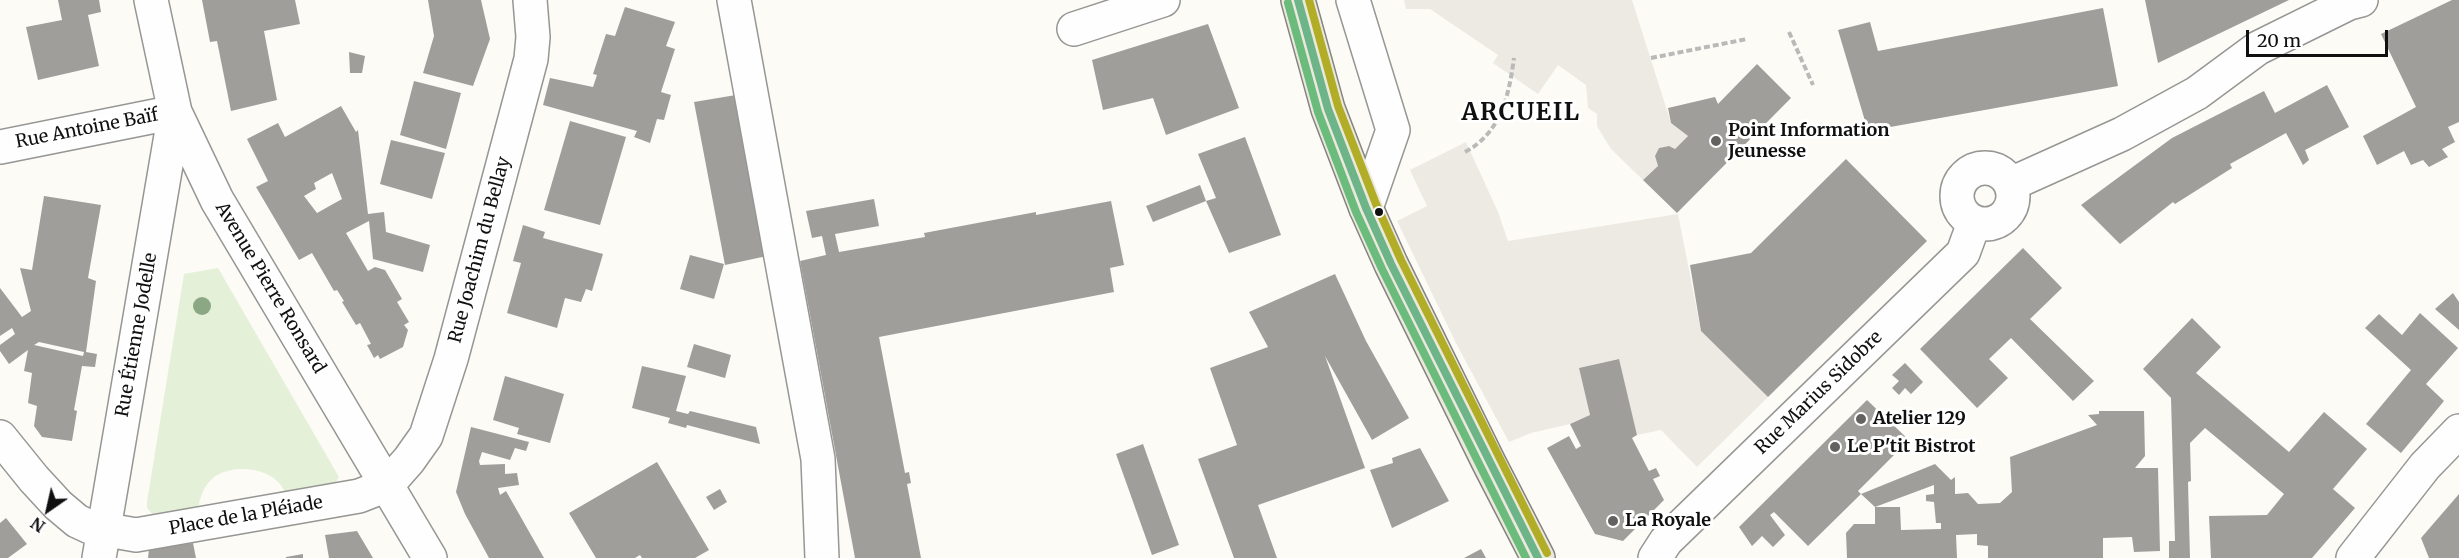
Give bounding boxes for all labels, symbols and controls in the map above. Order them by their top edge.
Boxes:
scale bar [2249,18,2392,56]
text: 20 m [2257,29,2301,52]
district label: ARCUEIL [1462,99,1580,127]
street label: Rue Antoine Baïf [14,105,160,153]
place label: Point Information Jeunesse [1728,120,1889,162]
marker: Point Information Jeunesse [1709,134,1723,148]
street label: Rue Joachim du Bellay [445,155,515,345]
street label: Avenue Pierre Ronsard [210,199,330,377]
unlabelled marker [1373,206,1385,218]
street label: Rue Étienne Jodelle [112,251,162,419]
street label: Rue Marius Sidobre [1751,327,1887,459]
place label: Atelier 129 [1873,408,1966,430]
marker: Atelier 129 [1854,412,1868,426]
place label: Le P'tit Bistrot [1847,436,1976,458]
marker: Le P'tit Bistrot [1828,440,1842,454]
north arrow [18,480,78,540]
street label: Place de la Pléiade [168,492,324,540]
place label: La Royale [1625,510,1711,532]
text: N [27,513,49,537]
marker: La Royale [1606,514,1620,528]

